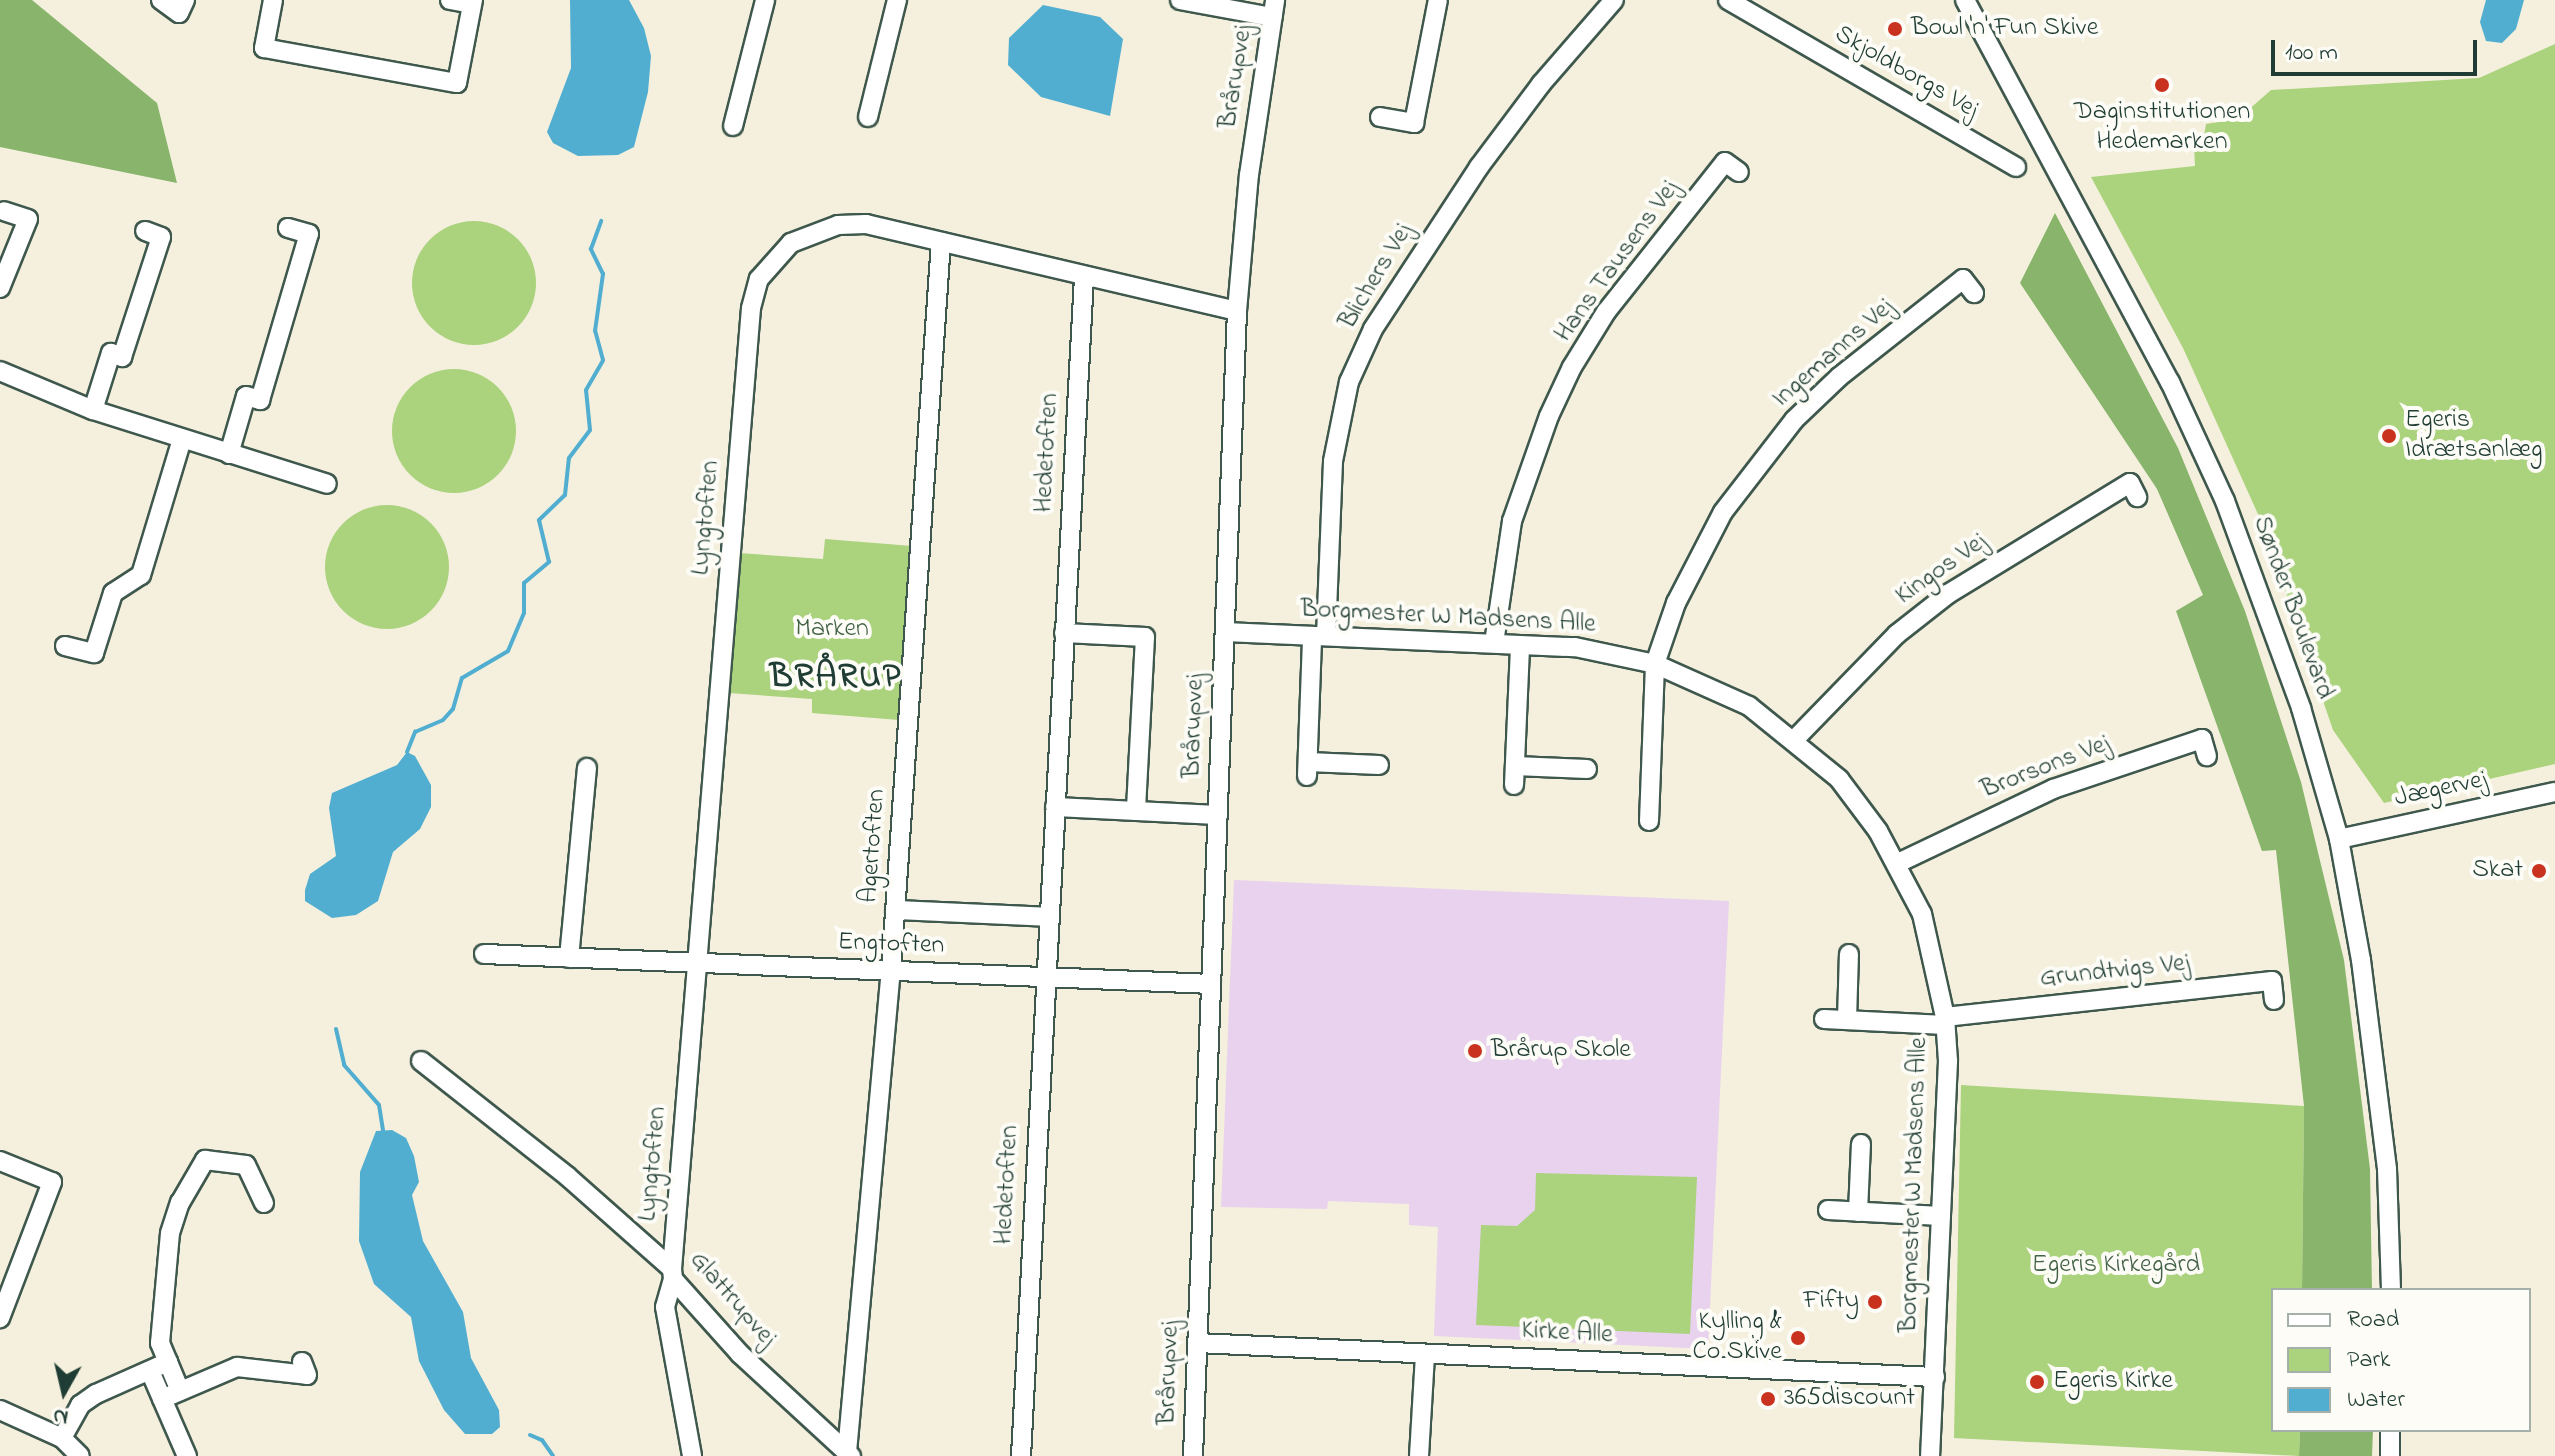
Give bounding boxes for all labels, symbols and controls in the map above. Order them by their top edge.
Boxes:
place label: Bowl 'n' Fun Skive [1911,13,2099,45]
street label: Skjoldborgs Vej [1829,19,1983,127]
marker: Bowl 'n' Fun Skive [1886,20,1904,38]
street label: Brårupvej [1213,23,1261,131]
scale bar [2275,24,2481,74]
text: 100 m [2285,36,2338,71]
marker: Daginstitutionen Hedemarken [2153,76,2171,94]
place label: Daginstitutionen Hedemarken [2074,97,2250,158]
street label: Hans Tausens Vej [1549,175,1687,349]
street label: Blichers Vej [1333,219,1421,335]
street label: Ingemanns Vej [1767,293,1901,415]
street label: Hedetoften [1029,393,1067,513]
place label: Egeris Idrætsanlæg [2405,405,2543,466]
marker: Egeris Idrætsanlæg [2380,427,2398,445]
street label: Lyngtoften [686,459,728,577]
street label: Sønder Boulevard [2244,512,2340,704]
street label: Kingos Vej [1890,527,1994,613]
street label: Borgmester W Madsens Alle [1300,595,1596,641]
park label: Marken [795,614,869,646]
district label: BRÅRUP [770,659,902,699]
street label: Brårupvej [1178,673,1212,779]
street label: Brorsons Vej [1977,729,2115,807]
street label: Jægervej [2392,765,2490,815]
street label: Agertoften [854,788,894,904]
place label: Skat [2472,855,2523,887]
marker: Skat [2530,862,2548,880]
street label: Engtoften [837,928,945,962]
street label: Grundtvigs Vej [2039,949,2191,995]
place label: Brårup Skole [1491,1035,1631,1067]
street label: Borgmester W Madsens Alle [1894,1037,1936,1333]
marker: Brårup Skole [1466,1042,1484,1060]
street label: Lyngtoften [633,1105,675,1223]
street label: Hedetoften [989,1125,1027,1245]
street label: Glattrupvej [682,1246,782,1354]
park label: Egeris Kirkegård [2032,1250,2200,1282]
place label: Fifty [1803,1286,1859,1318]
legend [2271,1288,2531,1432]
marker: Fifty [1866,1293,1884,1311]
text: Road [2347,1303,2399,1338]
place label: Kylling & Co Skive [1692,1307,1782,1368]
street label: Kirke Alle [1521,1316,1613,1352]
street label: Brårupvej [1153,1320,1187,1426]
marker: Kylling & Co Skive [1789,1329,1807,1347]
text: Park [2347,1343,2390,1378]
north arrow [24,1352,104,1432]
place label: Egeris Kirke [2053,1366,2173,1398]
marker: Egeris Kirke [2028,1373,2046,1391]
place label: 365discount [1784,1383,1915,1415]
text: Water [2347,1383,2405,1418]
marker: 365discount [1759,1390,1777,1408]
text: N [51,1399,70,1433]

